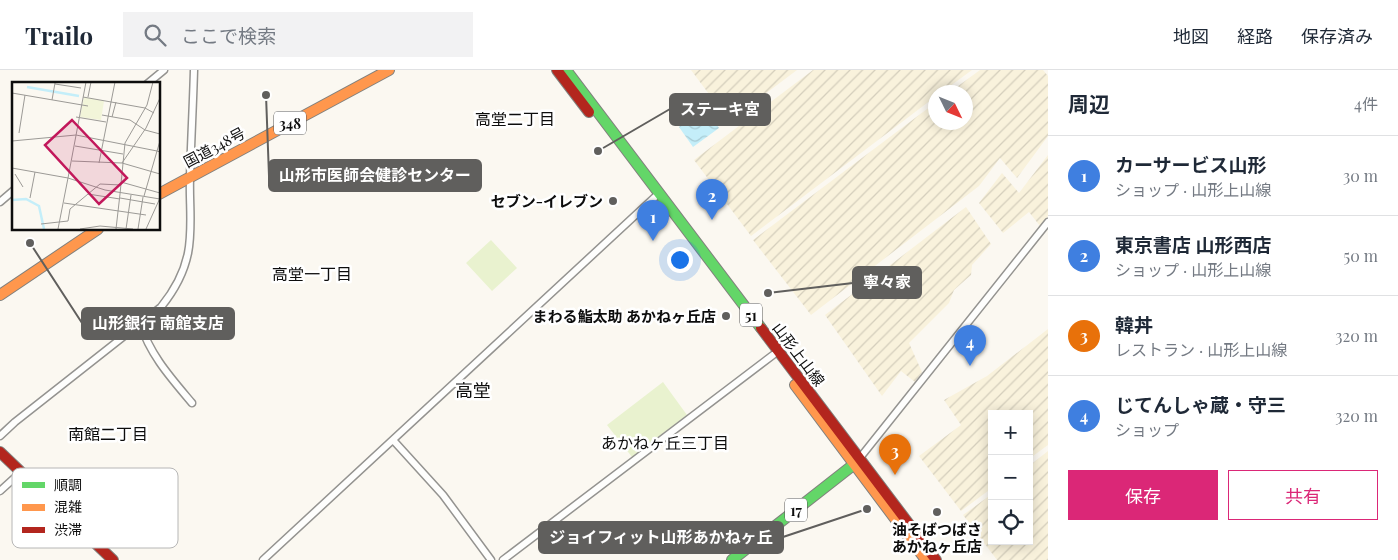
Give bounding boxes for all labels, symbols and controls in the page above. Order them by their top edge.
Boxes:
search box [123,12,473,57]
text: Trailo [25,19,93,51]
icon: search [141,21,169,49]
text: ここで検索 [181,22,276,48]
text: 地図 [1173,24,1209,48]
text: 経路 [1237,24,1273,48]
text: 保存済み [1301,24,1373,48]
inset map [12,82,160,230]
north arrow [928,85,973,130]
text: 周辺 [1068,89,1110,117]
text: 4件 [1354,93,1378,114]
callout: ステーキ宮 [670,94,770,125]
text: ステーキ宮 [680,98,760,119]
district label: 高堂二丁目 [475,108,555,129]
road number: 348 [274,112,306,134]
street label: 国道348号 [180,122,248,172]
text: カーサービス山形 [1115,151,1267,177]
callout: 山形市医師会健診センター [269,160,481,191]
text: 山形市医師会健診センター [279,164,471,185]
text: 1 [1081,165,1087,186]
text: 30 m [1343,165,1378,186]
pin: 2 [696,179,728,220]
text: ショップ · 山形上山線 [1115,179,1271,200]
place label: セブン-イレブン [491,191,603,211]
marker: セブン-イレブン [607,195,619,207]
pin: 1 [637,200,669,241]
text: 東京書店 山形西店 [1115,231,1271,257]
text: 2 [1080,245,1088,266]
text: 50 m [1344,245,1378,266]
your location [667,247,693,273]
text: ショップ · 山形上山線 [1115,259,1271,280]
district label: 高堂一丁目 [272,263,352,284]
callout: 寧々家 [853,267,921,298]
text: 寧々家 [863,271,911,292]
road number: 51 [740,304,762,326]
place label: まわる鮨太助 あかねヶ丘店 [533,306,716,326]
callout: 山形銀行 南館支店 [82,308,234,339]
marker: まわる鮨太助 あかねヶ丘店 [720,310,732,322]
text: 韓丼 [1115,311,1153,337]
text: 山形銀行 南館支店 [92,312,224,333]
street label: 山形上山線 [768,318,830,390]
pin: 4 [954,325,986,366]
text: 3 [1080,325,1088,346]
text: 320 m [1335,325,1378,346]
text: レストラン · 山形上山線 [1115,339,1287,360]
district label: 高堂 [455,378,491,402]
text: じてんしゃ蔵・守三 [1115,391,1286,417]
text: 4 [1080,405,1088,426]
text: 320 m [1335,405,1378,426]
map controls [988,410,1033,545]
button: + [988,410,1033,455]
text: ショップ [1115,419,1179,440]
district label: 南館二丁目 [68,423,148,444]
district label: あかねヶ丘三丁目 [601,432,729,453]
pin: 3 [879,434,911,475]
button: − [988,455,1033,500]
legend [12,468,178,548]
button: 保存 [1068,470,1218,520]
button: 共有 [1228,470,1378,520]
text: 順調 [54,475,82,494]
text: 混雑 [54,497,82,516]
road number: 17 [785,498,807,522]
button: locate [988,500,1033,545]
marker: 油そばつばさ あかねヶ丘店 [931,506,943,518]
place label: 油そばつばさ あかねヶ丘店 [892,519,982,556]
text: 渋滞 [54,520,82,539]
callout: ジョイフィット山形あかねヶ丘 [539,522,783,553]
text: ジョイフィット山形あかねヶ丘 [549,526,773,547]

